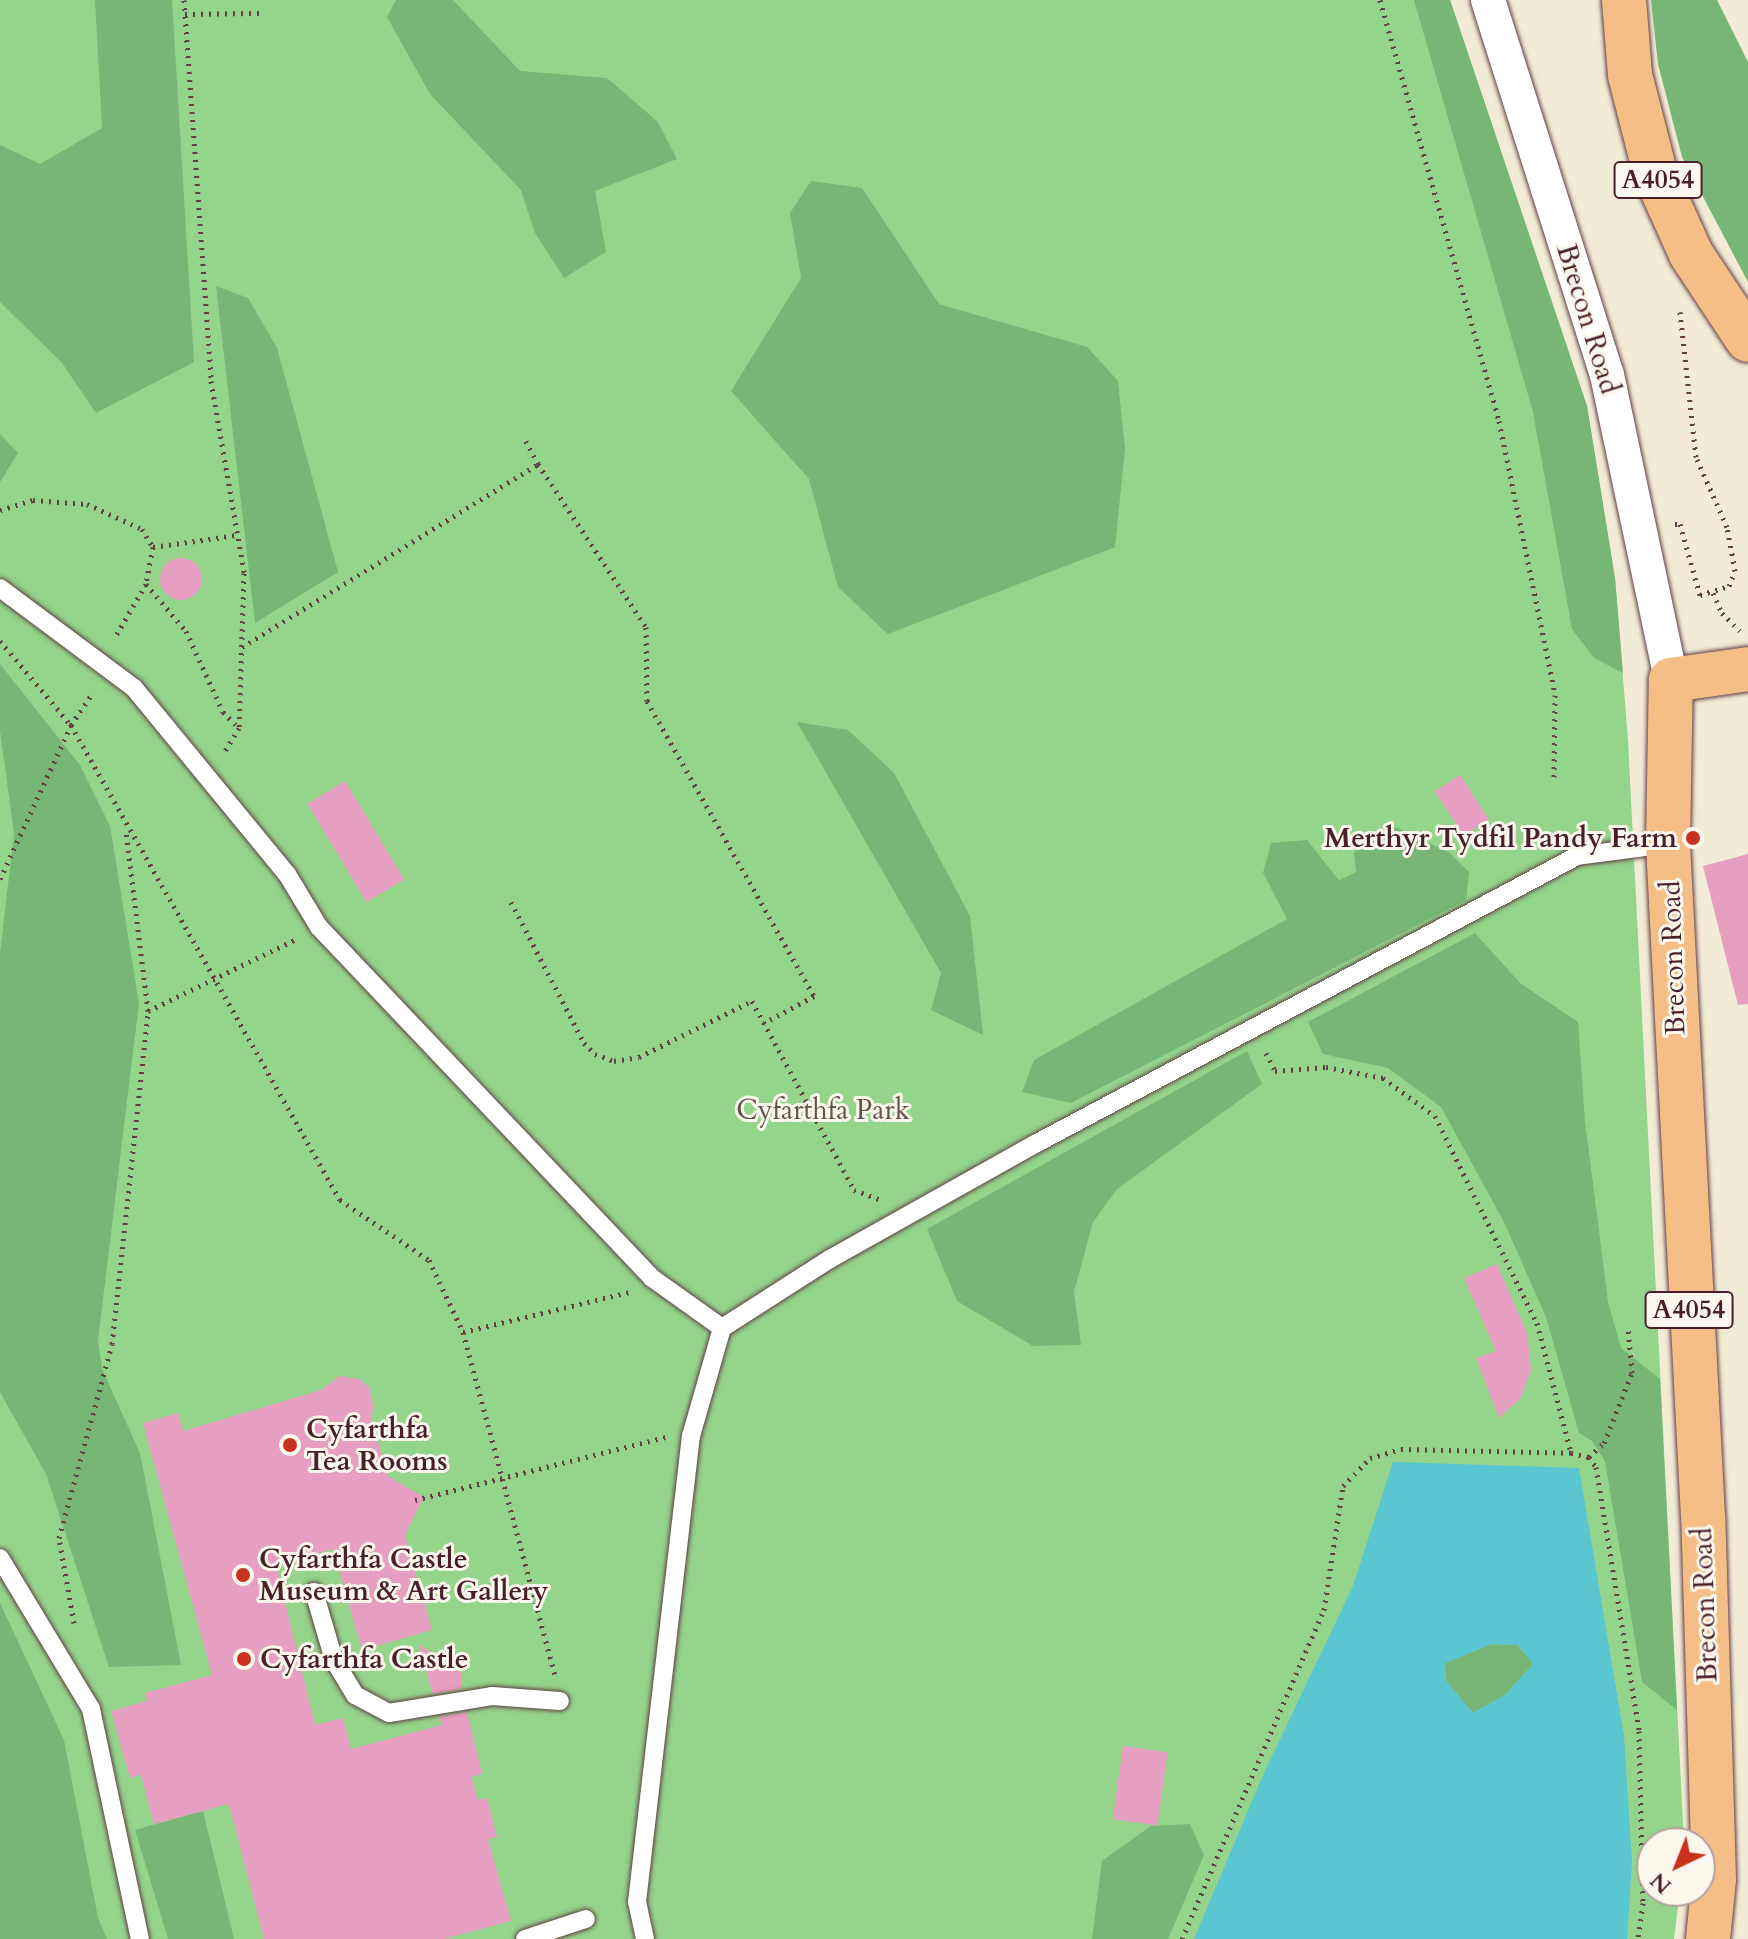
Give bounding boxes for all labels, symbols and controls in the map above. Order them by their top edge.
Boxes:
road number: A4054 [1612,158,1704,202]
street label: Brecon Road [1549,240,1627,398]
place label: Merthyr Tydfil Pandy Farm [1324,821,1677,855]
marker: Merthyr Tydfil Pandy Farm [1684,829,1702,847]
street label: Brecon Road [1654,880,1692,1036]
park label: Cyfarthfa Park [736,1093,910,1127]
road number: A4054 [1643,1288,1735,1332]
place label: Cyfarthfa Tea Rooms [306,1412,448,1478]
marker: Cyfarthfa Tea Rooms [281,1436,299,1454]
street label: Brecon Road [1686,1527,1724,1683]
place label: Cyfarthfa Castle Museum & Art Gallery [259,1542,548,1608]
marker: Cyfarthfa Castle Museum & Art Gallery [234,1566,252,1584]
place label: Cyfarthfa Castle [260,1642,469,1676]
marker: Cyfarthfa Castle [235,1650,253,1668]
north arrow [1636,1827,1716,1907]
text: N [1644,1866,1678,1901]

